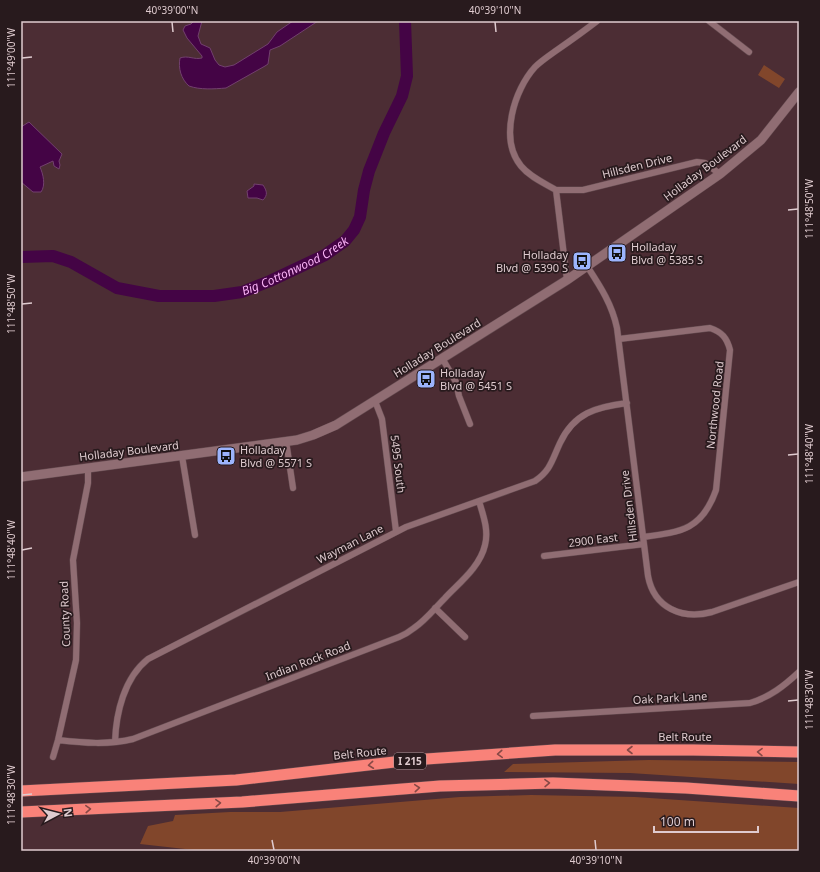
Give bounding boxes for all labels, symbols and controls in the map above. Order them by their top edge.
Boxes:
text: 40°39'00"N [146,3,198,17]
text: 40°39'10"N [469,3,521,17]
text: 111°49'00"W [4,27,18,88]
street label: Holladay Boulevard [660,131,749,204]
street label: Hillsden Drive [600,150,674,181]
text: 111°48'50"W [802,178,816,239]
water label: Big Cottonwood Creek [239,231,353,299]
place label: Holladay Blvd @ 5385 S [631,239,703,267]
bus stop icon: Holladay Blvd @ 5385 S [606,242,628,264]
place label: Holladay Blvd @ 5390 S [496,247,568,275]
bus stop icon: Holladay Blvd @ 5390 S [571,250,593,272]
text: 111°48'50"W [4,273,18,334]
street label: Holladay Boulevard [390,315,483,381]
street label: Northwood Road [702,360,727,450]
place label: Holladay Blvd @ 5451 S [440,365,512,393]
bus stop icon: Holladay Blvd @ 5451 S [415,368,437,390]
text: 111°48'40"W [802,423,816,484]
street label: 5495 South [387,434,409,494]
street label: Holladay Boulevard [78,437,180,464]
place label: Holladay Blvd @ 5571 S [240,442,312,470]
bus stop icon: Holladay Blvd @ 5571 S [215,445,237,467]
street label: Hillsden Drive [617,470,640,543]
text: 111°48'40"W [4,519,18,580]
street label: Wayman Lane [314,520,386,567]
street label: 2900 East [567,529,618,550]
street label: County Road [56,581,73,647]
street label: Indian Rock Road [263,637,352,684]
text: 111°48'30"W [802,669,816,730]
street label: Oak Park Lane [632,688,708,707]
street label: Belt Route [658,729,712,744]
street label: Belt Route [333,742,387,763]
one-way arrow [627,746,633,754]
one-way arrow [757,747,763,756]
one-way arrow [497,750,503,759]
road number: I 215 [394,753,426,769]
one-way arrow [368,760,374,769]
text: 111°48'30"W [4,764,18,825]
one-way arrow [544,779,550,787]
one-way arrow [414,783,420,792]
north arrow [38,794,78,834]
one-way arrow [215,799,221,807]
one-way arrow [85,805,91,813]
text: N [60,807,76,818]
scale bar [654,808,758,834]
text: 100 m [660,813,695,830]
text: 40°39'00"N [248,853,300,867]
text: 40°39'10"N [570,853,622,867]

